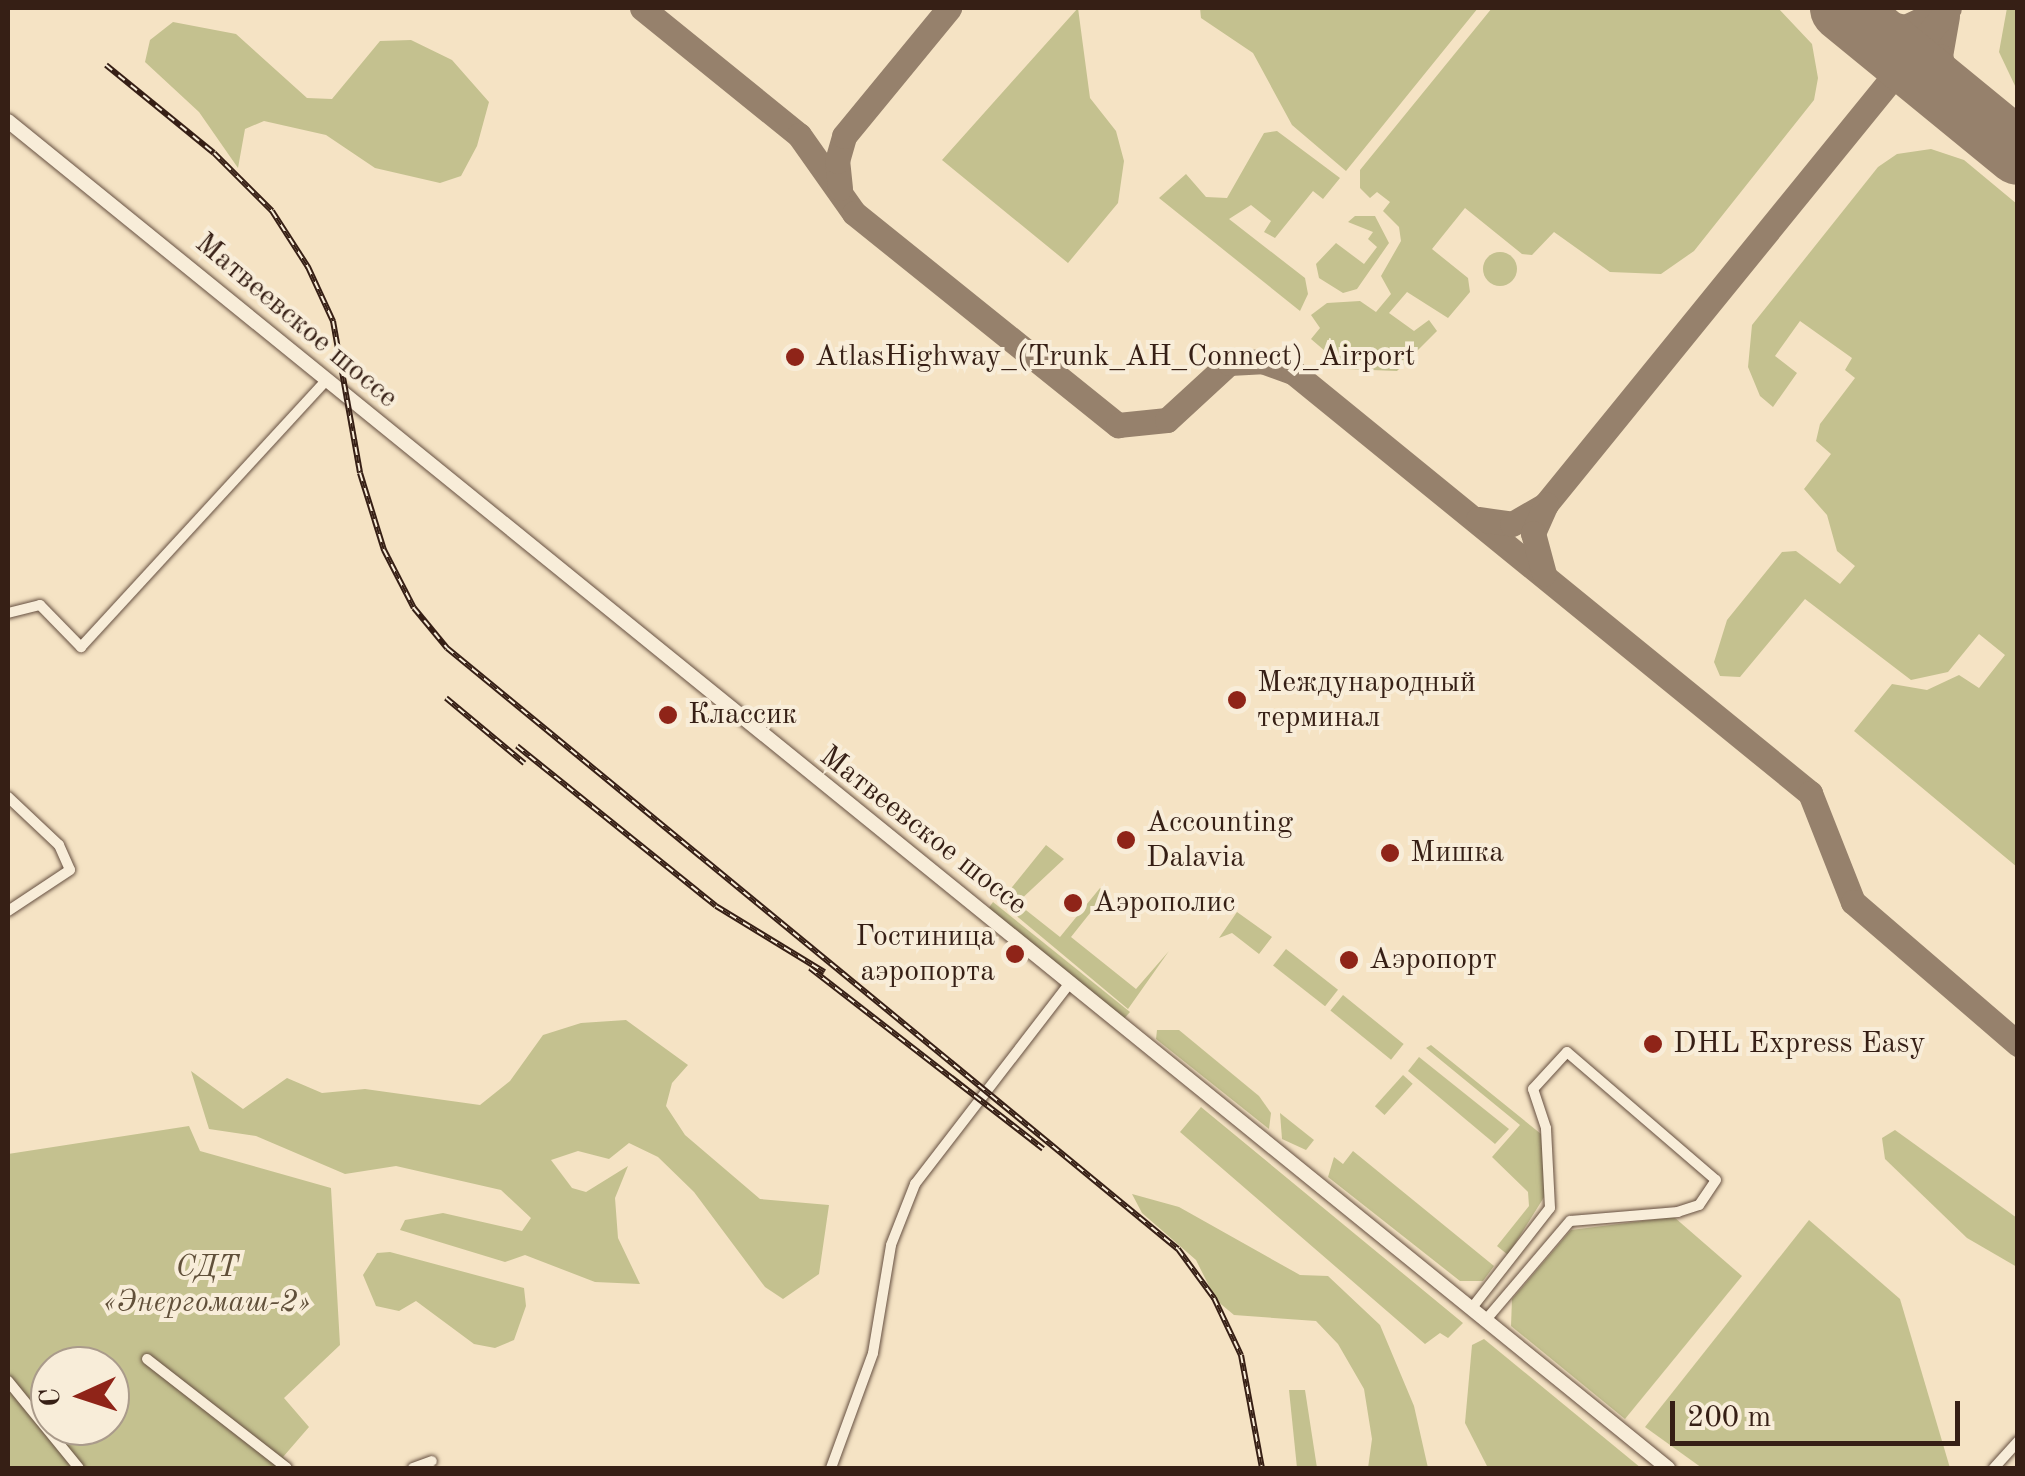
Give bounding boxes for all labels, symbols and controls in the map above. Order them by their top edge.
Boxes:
street label: Матвеевское шоссе [187,226,405,416]
place label: AtlasHighway_(Trunk_AH_Connect)_Airport [815,339,1415,375]
marker: AtlasHighway_(Trunk_AH_Connect)_Airport [784,346,806,368]
place label: Международный терминал [1257,665,1476,736]
marker: Международный терминал [1226,689,1248,711]
place label: Классик [688,697,797,733]
marker: Классик [657,704,679,726]
street label: Матвеевское шоссе [812,739,1034,923]
place label: Accounting Dalavia [1146,805,1293,876]
marker: Accounting Dalavia [1115,829,1137,851]
place label: Мишка [1410,835,1504,871]
marker: Мишка [1379,842,1401,864]
place label: Аэрополис [1093,885,1235,921]
marker: Аэрополис [1062,892,1084,914]
place label: Гостиница аэропорта [856,919,995,990]
place label: Аэропорт [1369,942,1497,978]
marker: Гостиница аэропорта [1004,943,1026,965]
marker: Аэропорт [1338,949,1360,971]
place label: DHL Express Easy [1673,1026,1925,1062]
marker: DHL Express Easy [1642,1033,1664,1055]
park label: СДТ «Энергомаш-2» [103,1250,311,1320]
north arrow [30,1346,130,1446]
scale bar [1675,1381,1965,1443]
text: С [38,1388,67,1407]
text: 200 m [1687,1403,1771,1433]

